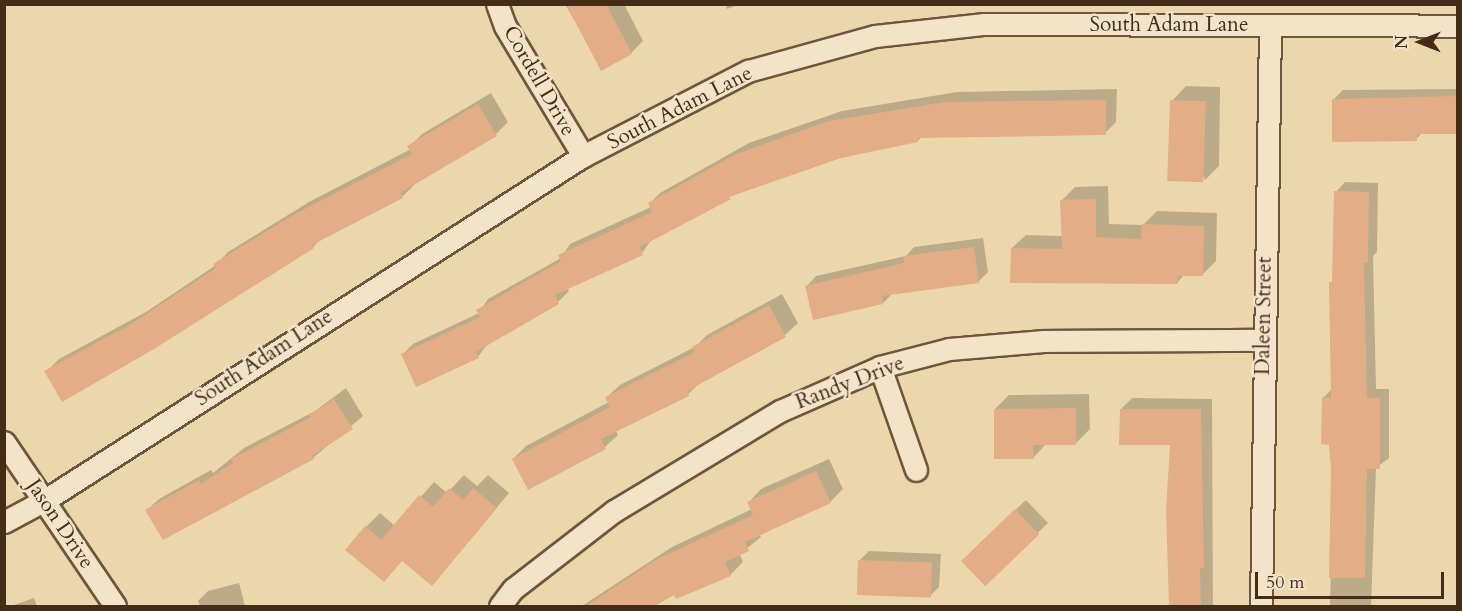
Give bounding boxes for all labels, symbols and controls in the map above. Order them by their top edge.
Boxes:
street label: South Adam Lane [1089,12,1249,38]
north arrow [1390,12,1450,72]
street label: Cordell Drive [497,21,581,141]
text: N [1391,35,1413,49]
street label: South Adam Lane [603,61,757,155]
street label: Daleen Street [1250,256,1278,376]
street label: South Adam Lane [190,304,338,412]
street label: Randy Drive [792,351,908,415]
street label: Jason Drive [21,474,99,574]
scale bar [1258,560,1447,598]
text: 50 m [1266,570,1305,595]

